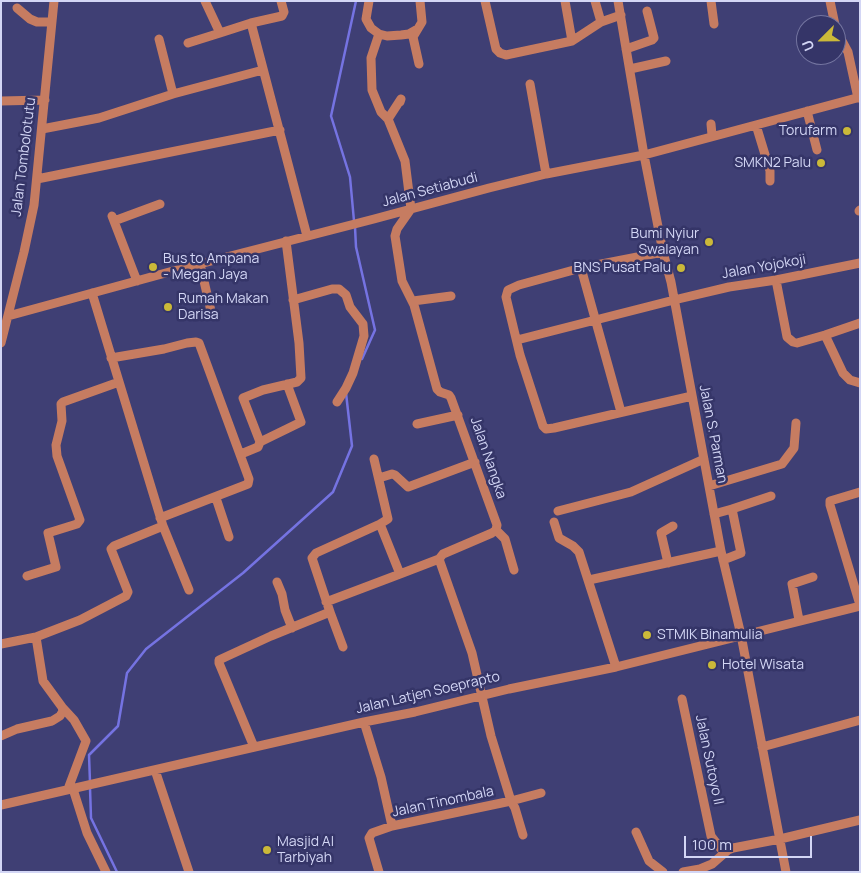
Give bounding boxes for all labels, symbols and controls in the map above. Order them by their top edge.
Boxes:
north arrow [796,15,846,65]
text: U [797,37,818,54]
street label: Jalan Tombolotutu [8,97,40,217]
place label: Torufarm [779,123,837,139]
marker: Torufarm [841,125,853,137]
place label: SMKN2 Palu [734,155,811,171]
marker: SMKN2 Palu [815,157,827,169]
street label: Jalan Setiabudi [380,169,480,211]
place label: Bumi Nyiur Swalayan [631,226,699,258]
marker: Bumi Nyiur Swalayan [703,236,715,248]
place label: Bus to Ampana - Megan Jaya [163,251,259,284]
street label: Jalan Yojokoji [721,251,807,283]
place label: BNS Pusat Palu [574,260,671,276]
marker: Bus to Ampana - Megan Jaya [147,261,159,273]
marker: BNS Pusat Palu [675,262,687,274]
place label: Rumah Makan Darisa [178,291,268,324]
marker: Rumah Makan Darisa [162,301,174,313]
street label: Jalan S. Parman [695,383,731,485]
street label: Jalan Nangka [466,415,510,501]
place label: STMIK Binamulia [657,627,763,643]
marker: STMIK Binamulia [641,629,653,641]
place label: Hotel Wisata [722,657,804,673]
marker: Hotel Wisata [706,659,718,671]
street label: Jalan Latjen Soeprapto [354,668,502,718]
street label: Jalan Sutoyo II [691,714,727,806]
street label: Jalan Tinombala [391,783,495,821]
scale bar [686,826,814,858]
place label: Masjid Al Tarbiyah [277,834,334,866]
text: 100 m [692,834,732,855]
marker: Masjid Al Tarbiyah [261,844,273,856]

